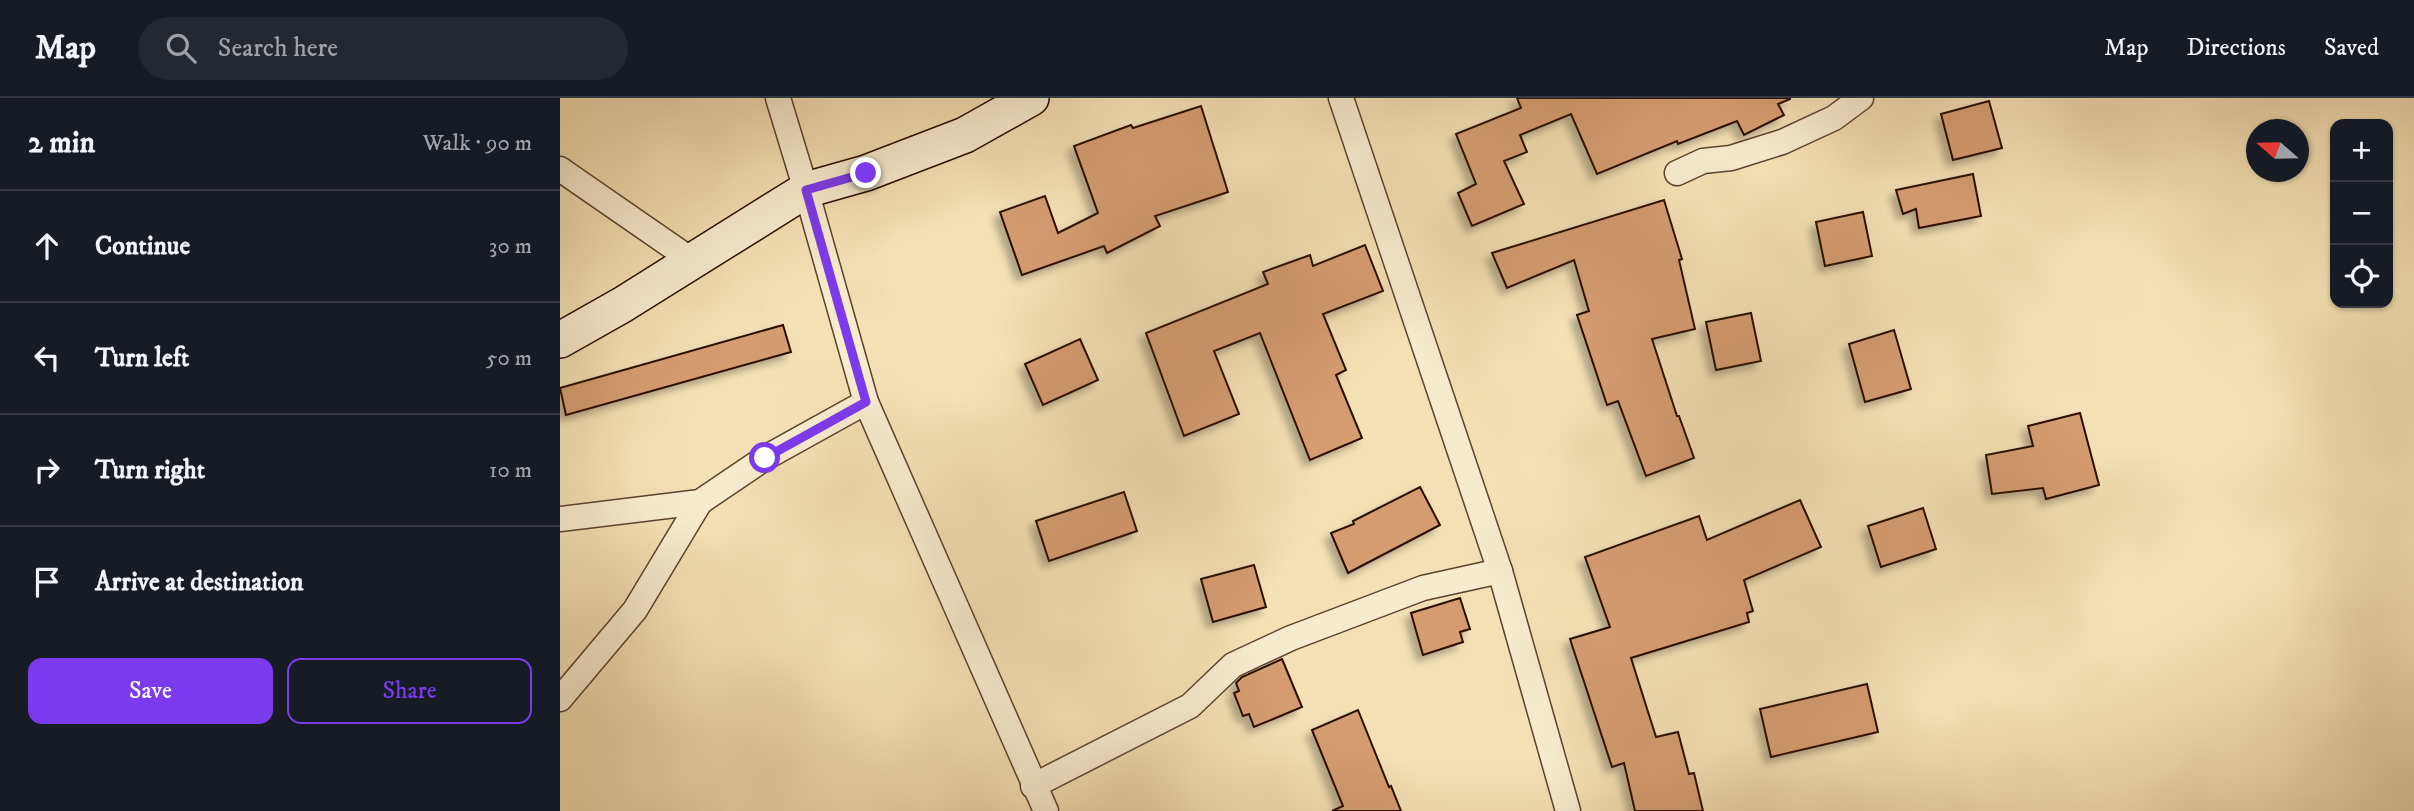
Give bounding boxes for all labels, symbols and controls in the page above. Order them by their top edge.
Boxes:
search box [138,17,628,80]
text: Map [35,28,96,69]
icon: search [162,29,200,67]
text: Search here [218,32,338,65]
text: Map [2104,33,2149,63]
text: Directions [2187,33,2286,63]
text: Saved [2324,33,2379,63]
north arrow [2246,119,2309,182]
map controls [2330,119,2393,308]
button: + [2330,119,2393,182]
text: 2 min [28,125,95,162]
text: Walk · 90 m [423,129,532,158]
route end [850,157,881,188]
button: − [2330,182,2393,245]
icon: ahead [28,227,66,265]
text: Continue [95,230,190,263]
text: 30 m [489,232,532,261]
button: locate [2330,245,2393,308]
icon: left [28,339,66,377]
text: Turn left [95,342,189,375]
text: 50 m [486,344,532,373]
route start [749,442,780,473]
icon: right [28,451,66,489]
text: Turn right [95,454,205,487]
text: 10 m [489,456,532,485]
icon: arrive [28,563,66,601]
text: Arrive at destination [95,566,304,599]
button: Save [28,658,273,724]
button: Share [287,658,532,724]

